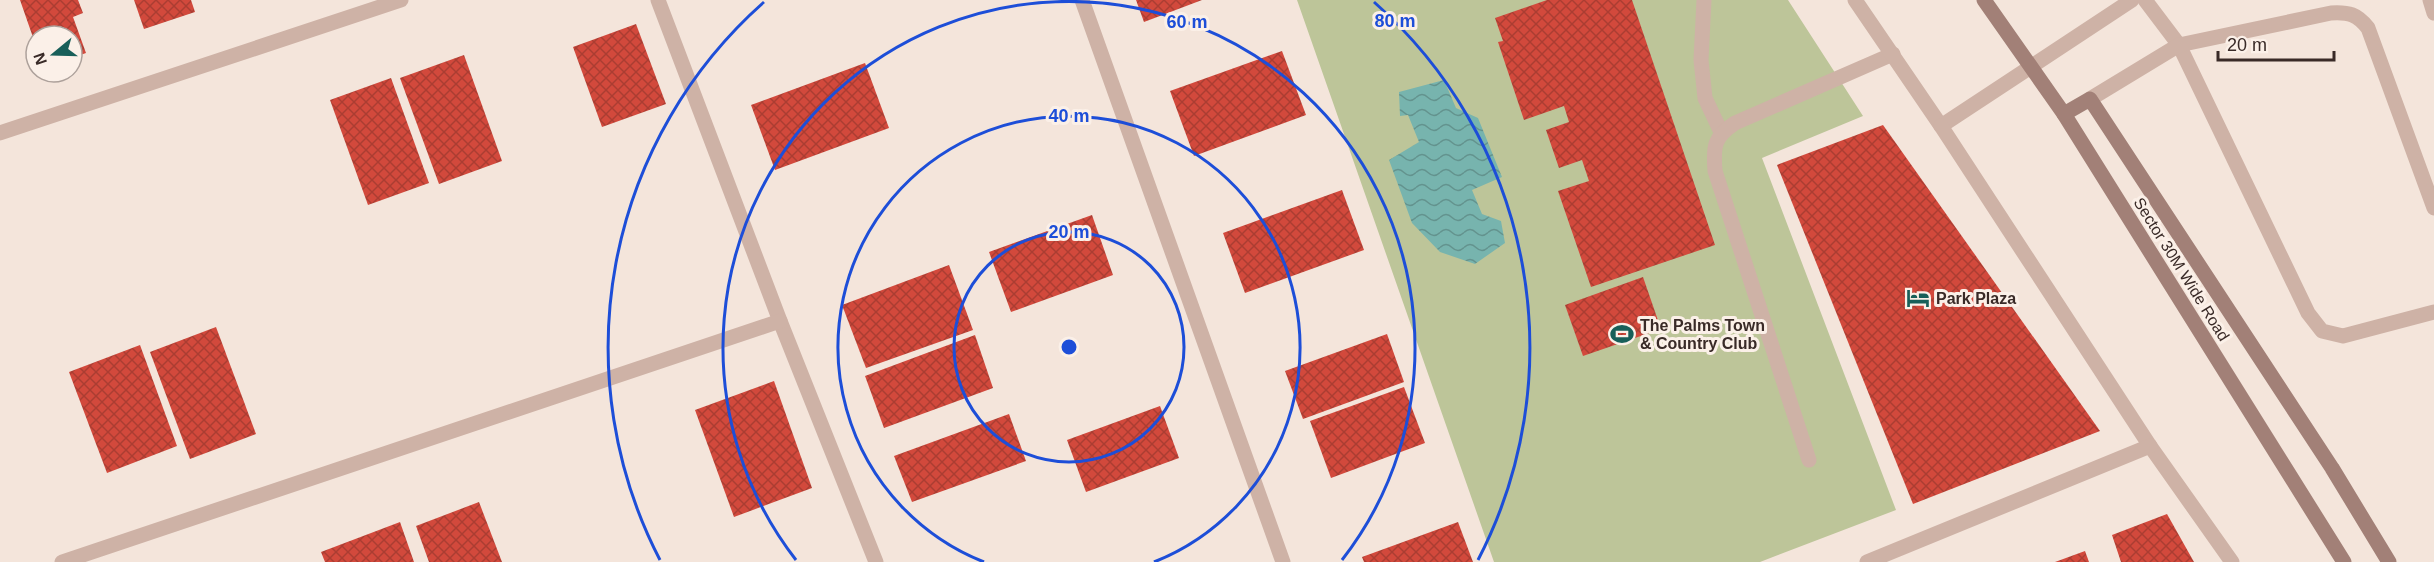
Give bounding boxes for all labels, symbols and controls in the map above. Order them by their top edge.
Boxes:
text: 80 m [1374,11,1416,31]
text: 60 m [1166,12,1208,32]
north arrow [24,24,84,84]
scale bar [2218,24,2334,62]
text: 20 m [2227,35,2267,55]
text: N [30,50,50,67]
text: 40 m [1048,106,1090,126]
street label: Sector 30M Wide Road [2131,195,2233,344]
text: 20 m [1048,222,1090,242]
hotel icon: Park Plaza [1905,285,1931,311]
place label: Park Plaza [1936,290,2016,307]
place label: The Palms Town & Country Club [1640,317,1765,352]
sports icon: The Palms Town & Country Club [1609,321,1635,347]
centre of rings [1059,337,1079,357]

